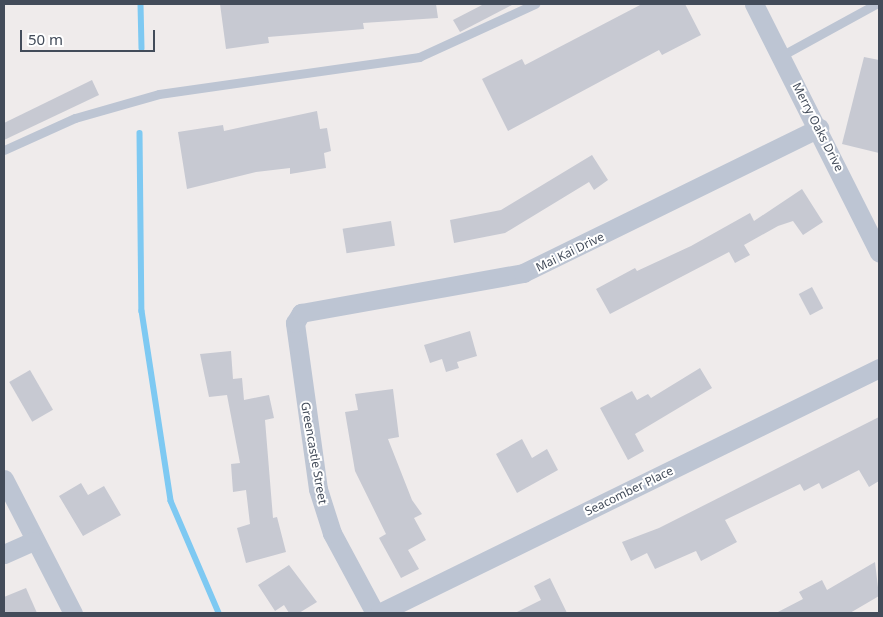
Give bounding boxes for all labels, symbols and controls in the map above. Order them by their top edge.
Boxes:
scale bar [22,20,158,52]
text: 50 m [28,29,63,49]
street label: Merry Oaks Drive [789,80,847,174]
street label: Mai Kai Drive [534,229,606,275]
street label: Greencastle Street [298,401,330,505]
street label: Seacomber Place [583,463,675,519]

